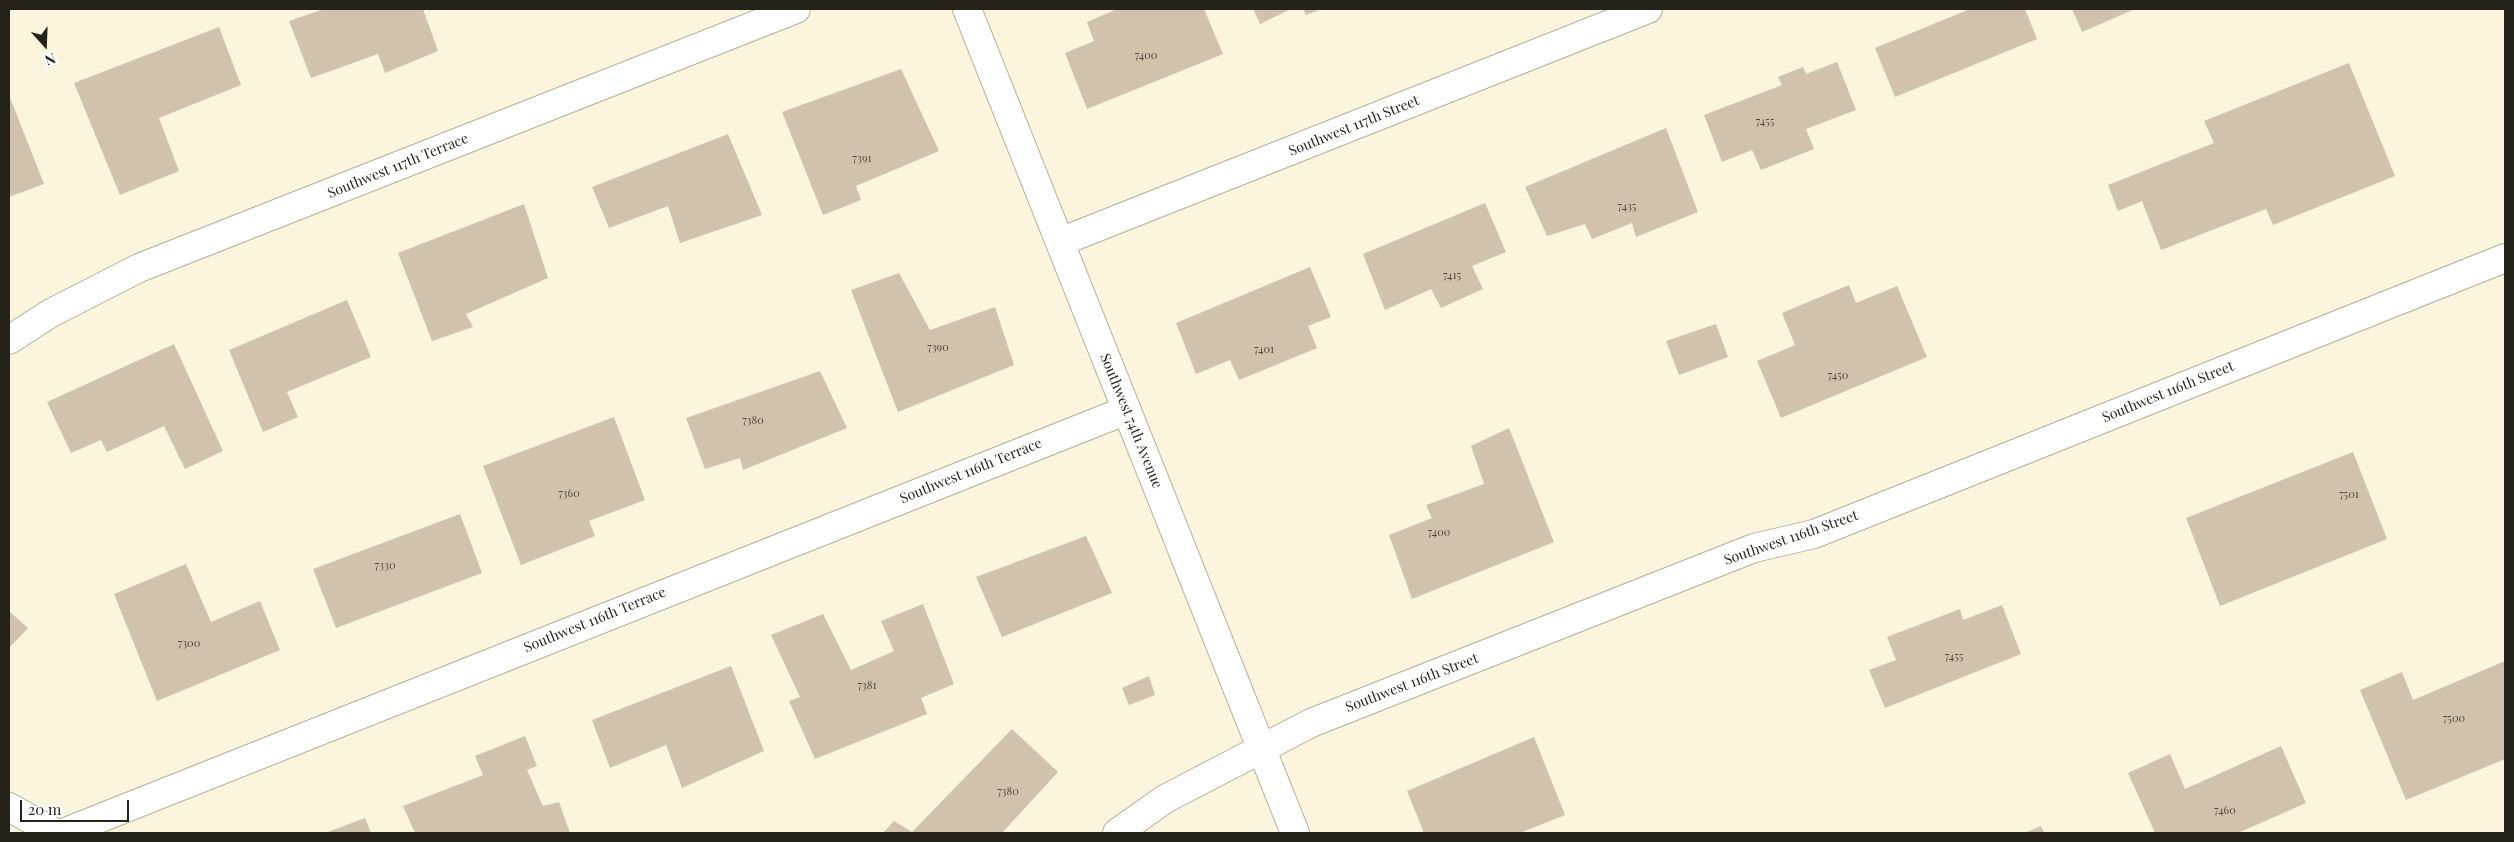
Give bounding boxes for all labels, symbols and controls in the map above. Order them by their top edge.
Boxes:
north arrow [20,20,70,70]
text: N [42,49,58,70]
house number: 7400 [1135,49,1157,63]
street label: Southwest 117th Street [1286,92,1422,160]
house number: 7455 [1756,115,1774,129]
street label: Southwest 117th Terrace [325,130,471,202]
house number: 7391 [852,152,872,166]
house number: 7435 [1618,200,1636,214]
house number: 7415 [1443,269,1461,283]
house number: 7390 [927,341,949,355]
house number: 7401 [1254,343,1274,357]
street label: Southwest 74th Avenue [1096,351,1166,491]
street label: Southwest 116th Street [2100,358,2236,426]
house number: 7450 [1828,369,1848,383]
house number: 7380 [742,414,764,428]
street label: Southwest 116th Terrace [898,435,1044,507]
house number: 7360 [558,487,580,501]
house number: 7501 [2339,488,2359,502]
street label: Southwest 116th Street [1722,507,1860,569]
house number: 7400 [1428,526,1450,540]
house number: 7330 [375,559,395,573]
street label: Southwest 116th Terrace [522,584,668,656]
house number: 7300 [178,637,200,651]
street label: Southwest 116th Street [1343,650,1481,716]
house number: 7455 [1945,650,1963,664]
house number: 7381 [857,679,877,693]
house number: 7500 [2443,712,2465,726]
house number: 7380 [997,785,1019,799]
scale bar [22,790,131,822]
text: 20 m [28,799,61,819]
house number: 7460 [2214,804,2236,818]

